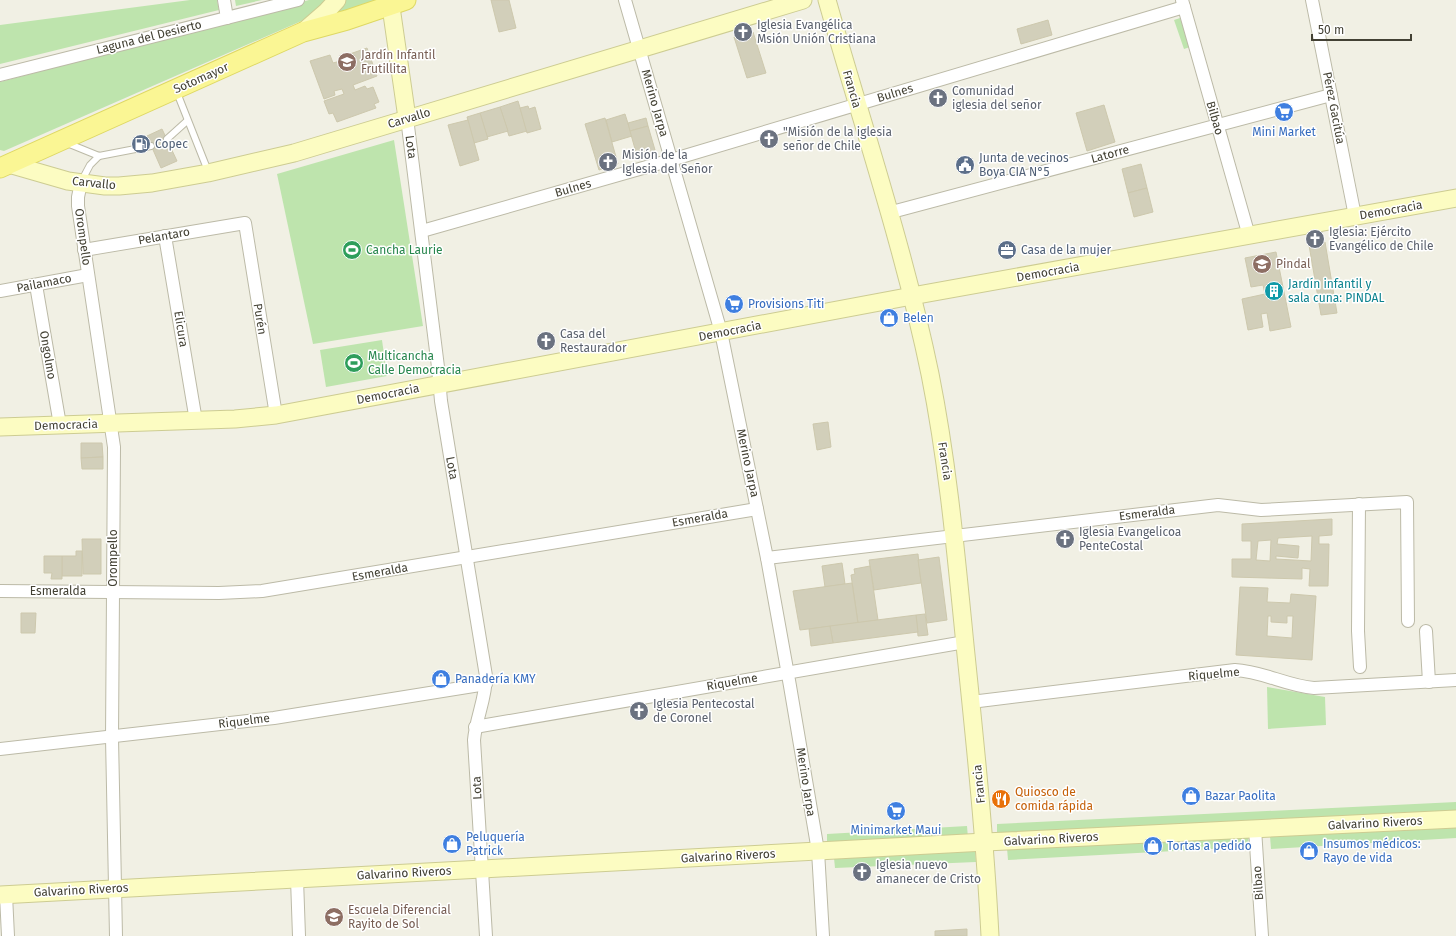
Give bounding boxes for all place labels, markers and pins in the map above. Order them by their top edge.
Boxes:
place label: Iglesia Evangélica Msión Unión Cristiana [757,18,876,46]
church icon: Iglesia Evangélica Msión Unión Cristiana [732,21,754,43]
place label: Jardín Infantil Frutillita [361,48,436,76]
school or university icon: Jardín Infantil Frutillita [336,51,358,73]
place label: Comunidad iglesia del señor [952,84,1042,112]
church icon: Comunidad iglesia del señor [927,87,949,109]
supermarket icon: Mini Market [1273,101,1295,123]
place label: "Misión de la iglesia señor de Chile [783,125,892,153]
place label: Mini Market [1252,125,1317,139]
church icon: "Misión de la iglesia señor de Chile [758,128,780,150]
fuel station icon: Copec [130,133,152,155]
place label: Copec [155,137,188,151]
place label: Misión de la Iglesia del Señor [622,148,713,176]
church icon: Misión de la Iglesia del Señor [597,151,619,173]
place label: Junta de vecinos Boya CIA N°5 [979,151,1069,179]
public building icon: Junta de vecinos Boya CIA N°5 [954,154,976,176]
place label: Iglesia: Ejército Evangélico de Chile [1329,225,1434,253]
church icon: Iglesia: Ejército Evangélico de Chile [1304,228,1326,250]
sports icon: Cancha Laurie [341,239,363,261]
office icon: Casa de la mujer [996,239,1018,261]
place label: Cancha Laurie [366,243,443,257]
place label: Casa de la mujer [1021,243,1111,257]
school or university icon: Pindal [1251,253,1273,275]
place label: Pindal [1276,257,1311,271]
place label: Jardín infantil y sala cuna: PINDAL [1288,277,1384,305]
building icon: Jardín infantil y sala cuna: PINDAL [1263,280,1285,302]
supermarket icon: Provisions Titi [723,293,745,315]
place label: Provisions Titi [748,297,824,311]
shop icon: Belen [878,307,900,329]
place label: Belen [903,311,934,325]
place label: Casa del Restaurador [560,327,627,355]
church icon: Casa del Restaurador [535,330,557,352]
place label: Multicancha Calle Democracia [368,349,461,377]
sports icon: Multicancha Calle Democracia [343,352,365,374]
place label: Iglesia Evangelicoa PenteCostal [1079,525,1181,553]
church icon: Iglesia Evangelicoa PenteCostal [1054,528,1076,550]
shop icon: Panadería KMY [430,668,452,690]
place label: Panadería KMY [455,672,536,686]
place label: Iglesia Pentecostal de Coronel [653,697,755,725]
church icon: Iglesia Pentecostal de Coronel [628,700,650,722]
place label: Quiosco de comida rápida [1015,785,1093,813]
shop icon: Bazar Paolita [1180,785,1202,807]
restaurant icon: Quiosco de comida rápida [990,788,1012,810]
place label: Bazar Paolita [1205,789,1276,803]
supermarket icon: Minimarket Maui [885,800,907,822]
place label: Minimarket Maui [851,823,941,837]
place label: Peluquería Patrick [466,830,525,858]
shop icon: Peluquería Patrick [441,833,463,855]
shop icon: Tortas a pedido [1142,835,1164,857]
place label: Insumos médicos: Rayo de vida [1323,837,1421,865]
place label: Tortas a pedido [1167,839,1252,853]
shop icon: Insumos médicos: Rayo de vida [1298,840,1320,862]
place label: Iglesia nuevo amanecer de Cristo [876,858,981,886]
church icon: Iglesia nuevo amanecer de Cristo [851,861,873,883]
place label: Escuela Diferencial Rayito de Sol [348,903,451,931]
school or university icon: Escuela Diferencial Rayito de Sol [323,906,345,928]

